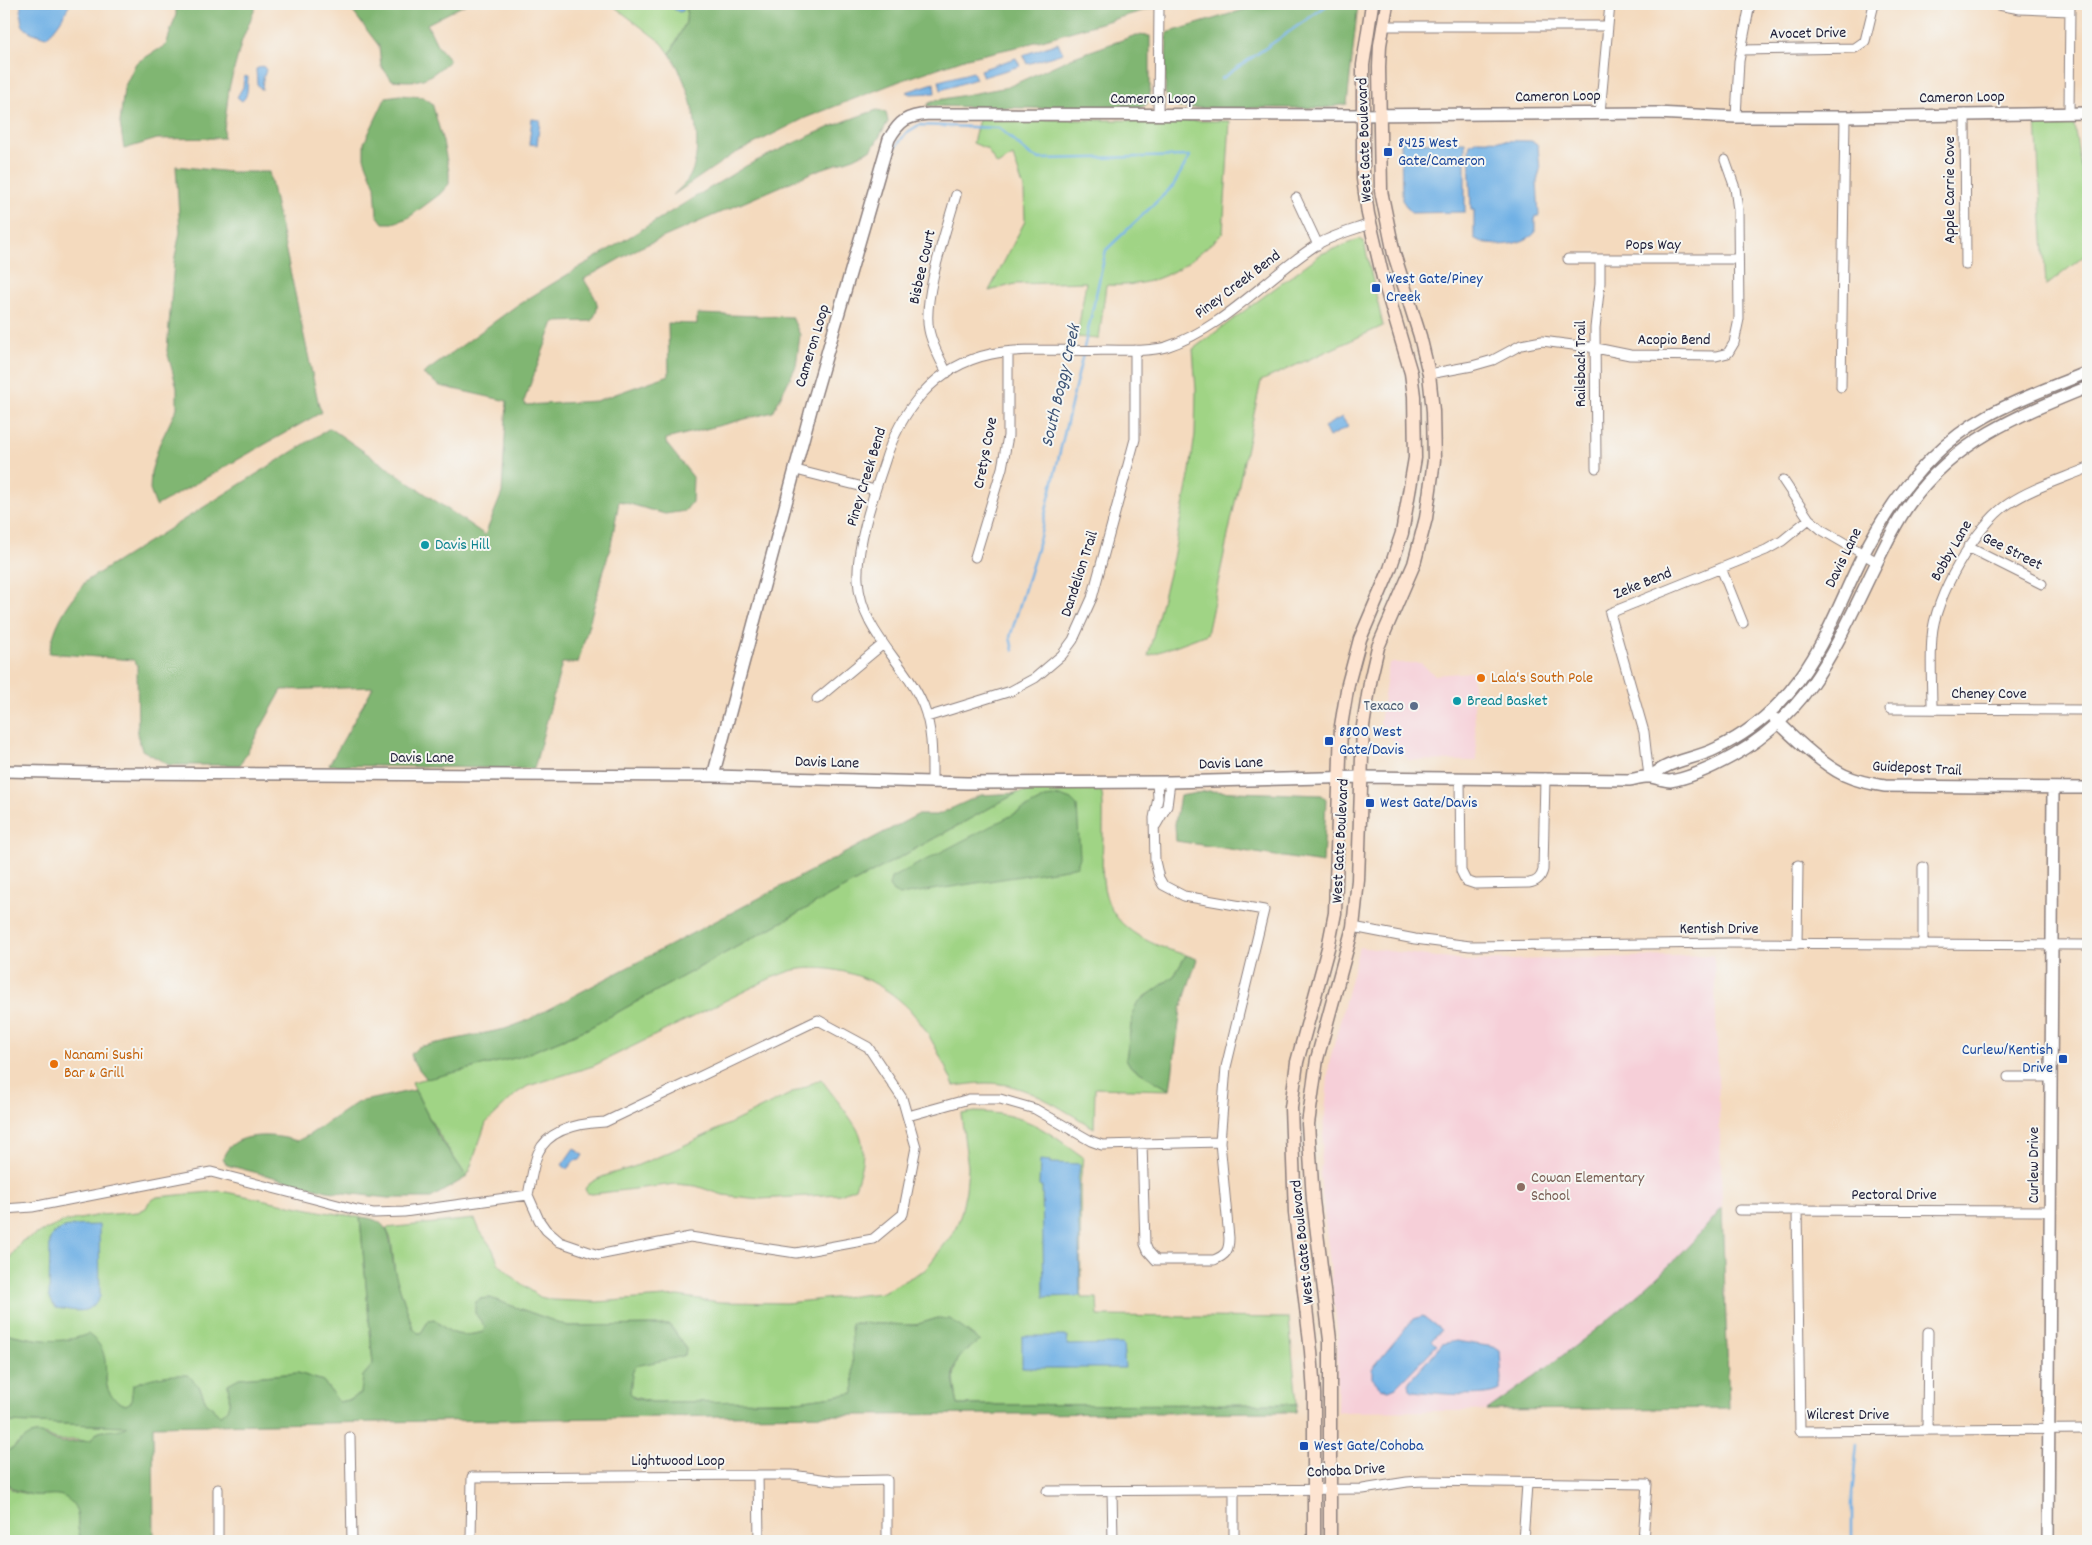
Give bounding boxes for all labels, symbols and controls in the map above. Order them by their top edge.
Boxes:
street label: Avocet Drive [1770,22,1846,46]
street label: West Gate Boulevard [1351,77,1379,203]
street label: Cameron Loop [1515,85,1601,109]
street label: Cameron Loop [1919,86,2005,110]
street label: Cameron Loop [1110,88,1196,111]
place label: 8425 West Gate/Cameron [1398,132,1485,173]
street label: Apple Carrie Cove [1939,136,1962,244]
marker: 8425 West Gate/Cameron [1382,146,1394,158]
street label: Bisbee Court [903,227,943,306]
street label: Pops Way [1625,234,1681,257]
street label: Piney Creek Bend [1190,245,1286,325]
place label: West Gate/Piney Creek [1386,268,1483,309]
marker: West Gate/Piney Creek [1370,282,1382,294]
street label: Cameron Loop [789,302,837,390]
water label: South Boggy Creek [1036,321,1089,450]
street label: Railsback Trail [1570,321,1593,407]
street label: Acopio Bend [1638,329,1710,352]
street label: Cretys Cove [968,415,1004,491]
street label: Piney Creek Bend [841,425,893,529]
street label: Bobby Lane [1925,516,1979,586]
street label: Davis Lane [1820,524,1868,592]
street label: Gee Street [1978,527,2046,577]
street label: Dandelion Trail [1055,528,1105,620]
place label: Davis Hill [435,534,490,557]
marker: Davis Hill [419,539,431,551]
street label: Zeke Bend [1610,562,1676,606]
place label: Lala's South Pole [1491,667,1593,690]
marker: Lala's South Pole [1475,672,1487,684]
street label: Cheney Cove [1951,683,2027,706]
place label: Bread Basket [1467,690,1548,713]
place label: Texaco [1364,695,1404,718]
marker: Bread Basket [1451,695,1463,707]
marker: Texaco [1408,700,1420,712]
place label: 8800 West Gate/Davis [1339,721,1404,762]
marker: 8800 West Gate/Davis [1323,735,1335,747]
street label: Davis Lane [390,747,454,770]
street label: Davis Lane [794,750,860,776]
street label: Davis Lane [1198,751,1264,777]
street label: Guidepost Trail [1872,755,1963,783]
street label: West Gate Boulevard [1326,778,1356,904]
place label: West Gate/Davis [1380,792,1478,815]
marker: West Gate/Davis [1364,797,1376,809]
street label: Kentish Drive [1679,918,1759,941]
place label: Curlew/Kentish Drive [1962,1039,2053,1080]
place label: Nanami Sushi Bar & Grill [64,1044,143,1085]
marker: Curlew/Kentish Drive [2057,1053,2069,1065]
marker: Nanami Sushi Bar & Grill [48,1058,60,1070]
street label: Curlew Drive [2023,1127,2046,1203]
place label: Cowan Elementary School [1531,1167,1645,1208]
street label: West Gate Boulevard [1285,1179,1321,1305]
marker: Cowan Elementary School [1515,1181,1527,1193]
street label: Pectoral Drive [1851,1184,1937,1207]
street label: Wilcrest Drive [1807,1404,1889,1427]
place label: West Gate/Cohoba [1314,1435,1424,1458]
marker: West Gate/Cohoba [1298,1440,1310,1452]
street label: Lightwood Loop [631,1450,725,1473]
street label: Cohoba Drive [1306,1457,1386,1485]

